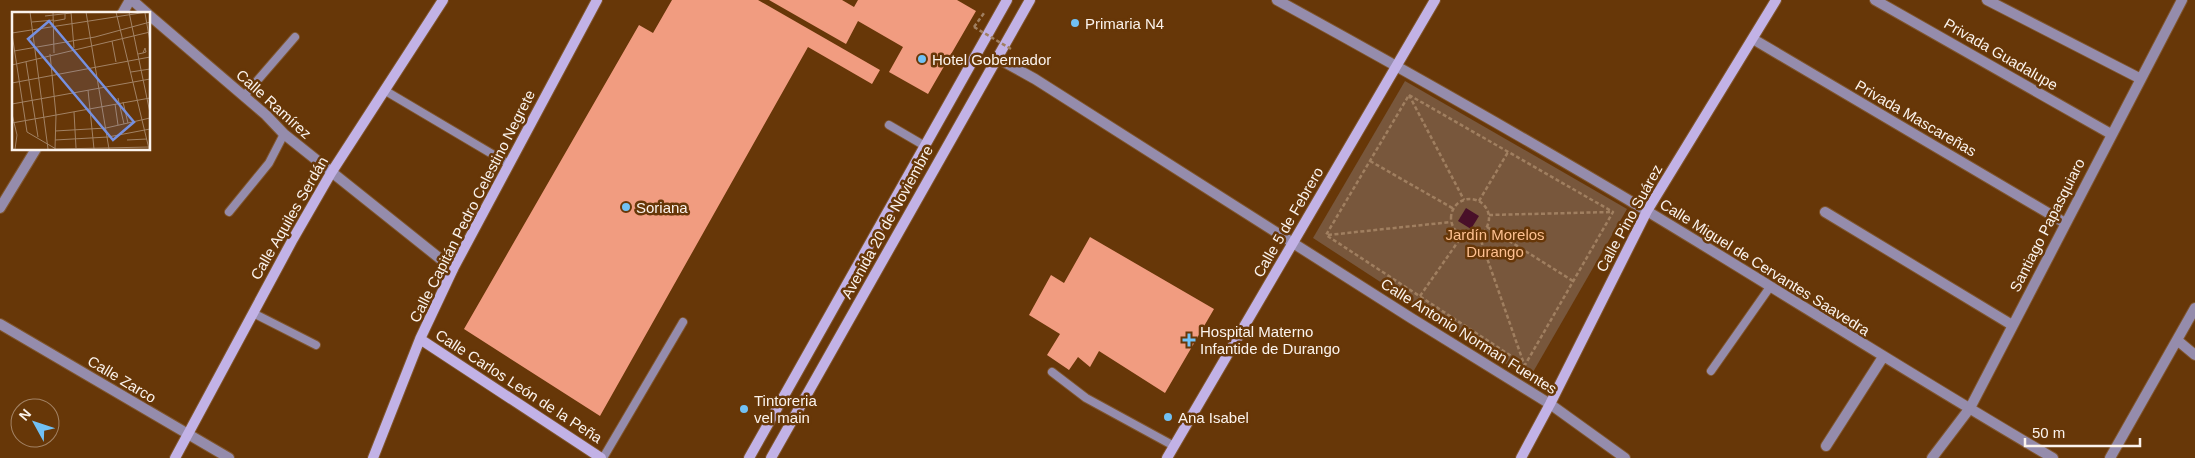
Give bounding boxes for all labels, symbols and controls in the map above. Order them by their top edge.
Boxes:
inset map [12,12,150,150]
place label: Primaria N4 [1085,15,1164,32]
street label: Privada Guadalupe [1941,15,2061,93]
marker: Primaria N4 [1069,17,1081,29]
place label: Hotel Gobernador [932,51,1051,68]
marker: Hotel Gobernador [916,53,928,65]
street label: Calle Ramírez [233,66,315,142]
street label: Privada Mascareñas [1853,76,1979,160]
street label: Calle Capitán Pedro Celestino Negrete [406,87,538,325]
street label: Avenida 20 de Noviembre [838,143,936,301]
street label: Calle Aquiles Serdán [247,153,331,283]
street label: Santiago Papasquiaro [2006,155,2088,295]
street label: Calle Pino Suárez [1592,161,1666,275]
street label: Calle 5 de Febrero [1250,164,1326,280]
street label: Calle Miguel de Cervantes Saavedra [1657,195,1874,339]
place label: Soriana [636,199,688,216]
marker: Soriana [620,201,632,213]
park label: Jardín Morelos Durango [1445,226,1545,260]
street label: Calle Antonio Norman Fuentes [1378,275,1560,397]
place label: Hospital Materno Infantide de Durango [1200,323,1340,357]
street label: Calle Carlos León de la Peña [433,326,606,447]
marker: Hospital Materno Infantide de Durango [1182,333,1196,347]
street label: Calle Zarco [85,352,159,406]
place label: Tintoreria vel main [754,392,817,426]
north arrow [10,398,60,448]
marker: Tintoreria vel main [738,403,750,415]
text: N [16,406,34,424]
place label: Ana Isabel [1178,409,1249,426]
marker: Ana Isabel [1162,411,1174,423]
scale bar [2025,416,2140,448]
text: 50 m [2032,424,2065,441]

